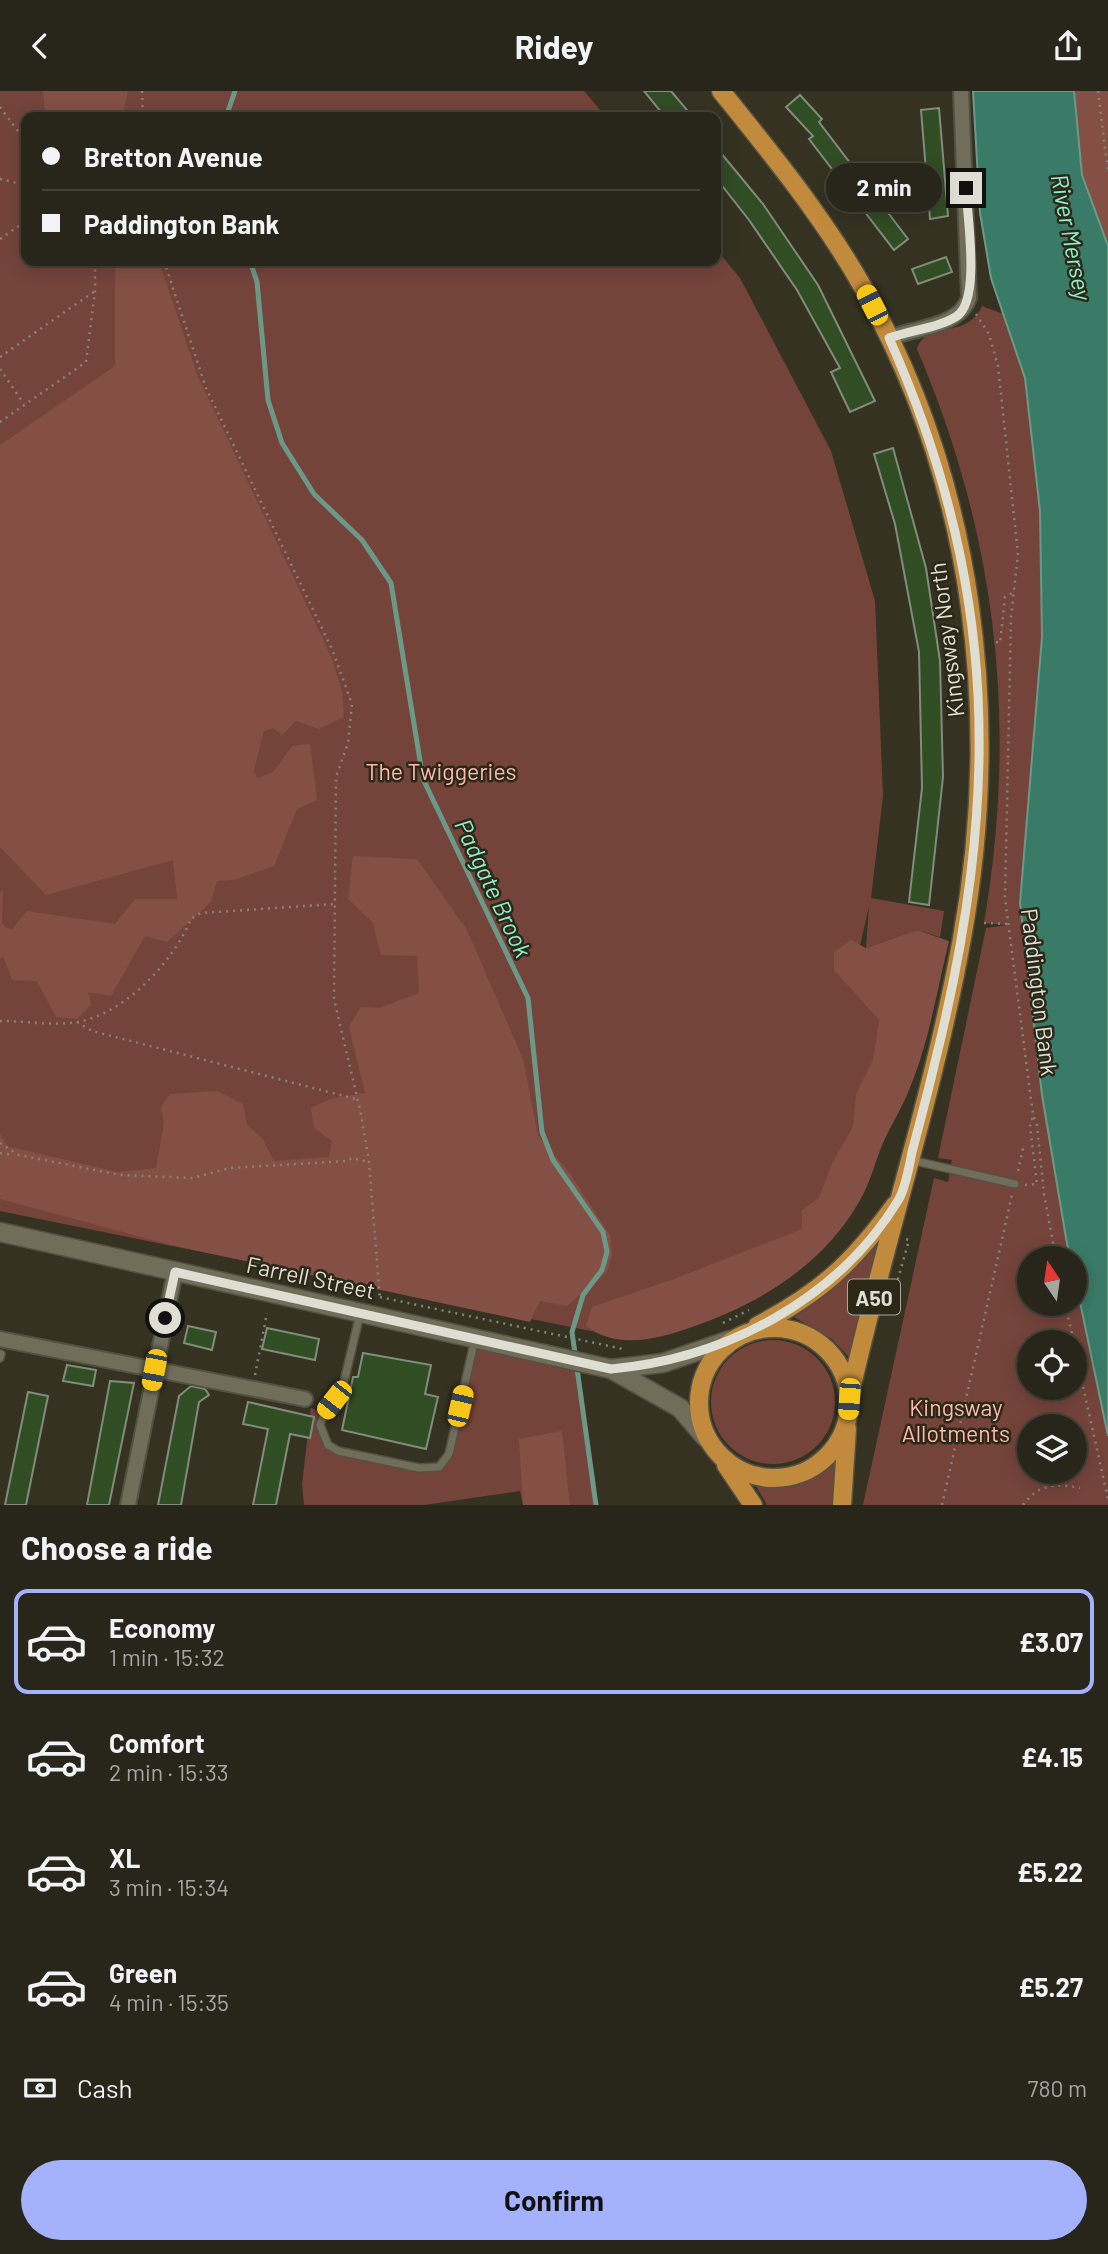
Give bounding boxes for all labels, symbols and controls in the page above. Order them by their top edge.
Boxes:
icon: back [21,27,59,65]
text: Ridey [515,27,593,65]
icon: share [1049,27,1087,65]
text: Bretton Avenue [84,141,263,172]
callout: 2 min [826,163,942,213]
water label: River Mersey [1046,171,1099,304]
route end [950,172,982,204]
text: 2 min [856,173,912,201]
text: Paddington Bank [84,208,279,239]
car [854,282,891,328]
street label: Kingsway North [923,561,969,719]
park label: The Twiggeries [365,757,517,785]
water label: Padgate Brook [449,814,539,962]
street label: Paddington Bank [1016,907,1064,1077]
north arrow [1017,1246,1087,1316]
map controls [1017,1246,1087,1484]
street label: Farrell Street [244,1250,378,1304]
road number: A50 [848,1279,900,1315]
route start [149,1302,181,1334]
button: locate [1017,1330,1087,1400]
car [140,1347,169,1393]
car [313,1377,356,1423]
car [838,1377,861,1421]
car [446,1383,475,1429]
park label: Kingsway Allotments [902,1393,1010,1447]
button: layers [1017,1414,1087,1484]
text: Choose a ride [21,1528,213,1566]
icon: car [25,1610,88,1673]
text: Economy [109,1612,215,1643]
text: £3.07 [1019,1626,1083,1657]
text: 1 min · 15:32 [109,1643,225,1671]
icon: car [25,1725,88,1788]
text: Comfort [109,1727,205,1758]
text: £4.15 [1021,1741,1083,1772]
text: 2 min · 15:33 [109,1758,229,1786]
icon: car [25,1840,88,1903]
text: XL [109,1842,140,1873]
text: £5.22 [1017,1856,1083,1887]
text: 3 min · 15:34 [109,1873,229,1901]
icon: car [25,1955,88,2018]
text: Green [109,1957,177,1988]
text: £5.27 [1019,1971,1083,2002]
text: 4 min · 15:35 [109,1988,229,2016]
icon: cash [21,2069,59,2107]
text: Cash [77,2072,132,2103]
text: 780 m [1028,2074,1087,2102]
button: Confirm [21,2160,1087,2240]

